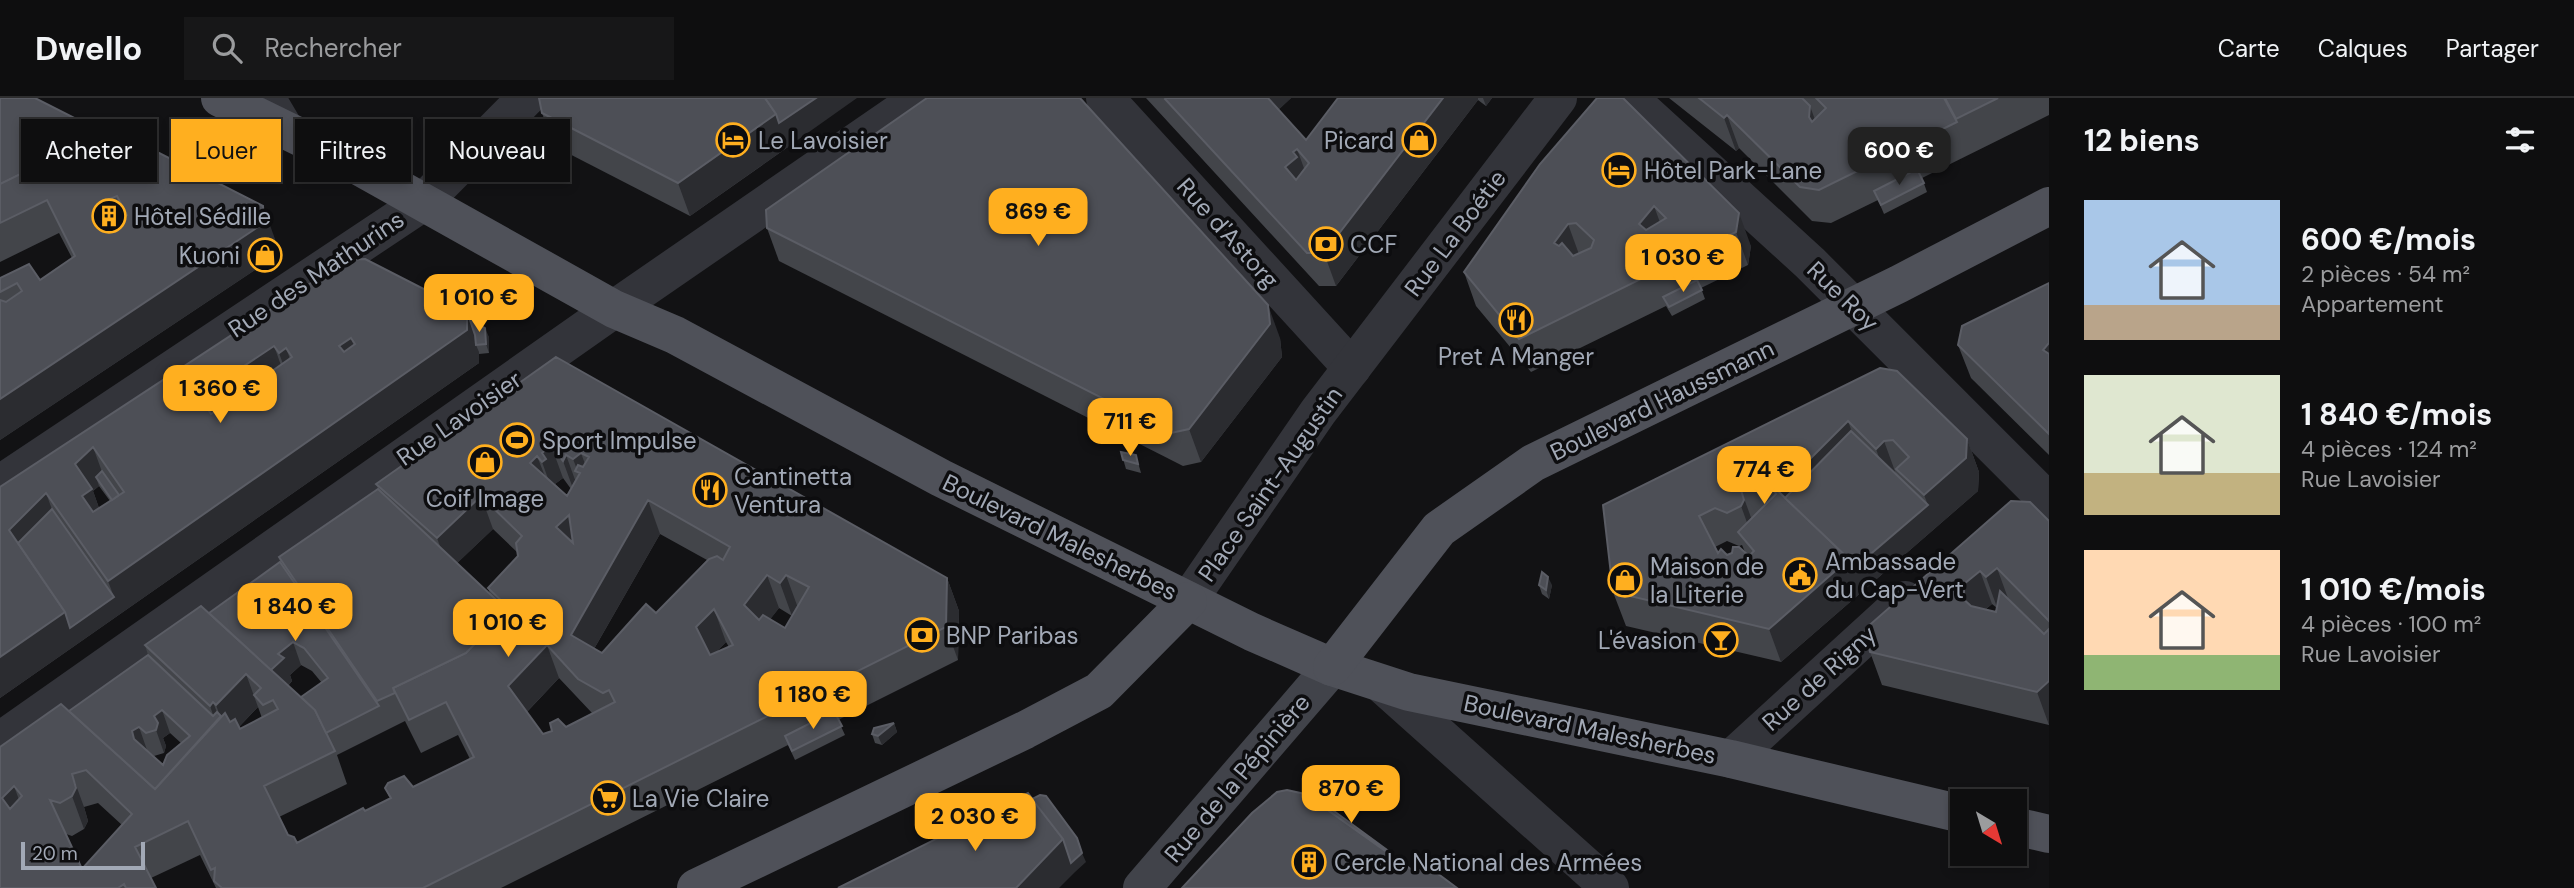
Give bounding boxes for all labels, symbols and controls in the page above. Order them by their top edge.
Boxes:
search box [184,17,674,80]
text: Dwello [35,27,142,70]
icon: search [208,29,246,67]
text: Rechercher [264,31,402,65]
text: Carte [2218,33,2280,64]
text: Calques [2318,33,2408,64]
text: Partager [2446,33,2539,64]
chip: Acheter [21,119,157,182]
chip: Louer [171,119,281,182]
chip: Filtres [295,119,411,182]
chip: Nouveau [425,119,570,182]
hotel icon: Le Lavoisier [714,121,752,159]
shop icon: Picard [1400,121,1438,159]
text: 12 biens [2084,121,2200,160]
icon: filters [2501,121,2539,159]
place label: Le Lavoisier [758,125,888,156]
place label: Picard [1324,125,1394,156]
pin: 600 € [1850,127,1948,187]
text: 600 € [1864,135,1934,165]
hotel icon: Hôtel Park-Lane [1600,151,1638,189]
place label: Hôtel Park-Lane [1644,155,1822,186]
street label: Rue La Boétie [1397,163,1513,303]
street label: Rue d'Astorg [1170,171,1286,295]
pin: 869 € [989,188,1087,248]
text: 869 € [1005,196,1071,226]
building icon: Hôtel Sédille [90,197,128,235]
place label: Hôtel Sédille [134,201,271,232]
street label: Rue des Mathurins [222,204,410,344]
text: 600 €/mois [2301,220,2476,259]
bank icon: CCF [1307,225,1345,263]
icon: home [2140,228,2224,312]
place label: CCF [1350,229,1397,260]
pin: 1 030 € [1618,234,1748,294]
shop icon: Kuoni [246,236,284,274]
place label: Kuoni [179,240,240,271]
text: 1 030 € [1641,242,1725,272]
street label: Rue Roy [1801,254,1885,338]
text: 2 pièces · 54 m² [2301,259,2470,289]
pin: 1 010 € [414,274,544,334]
text: 1 010 € [440,282,518,312]
text: Appartement [2301,289,2444,319]
restaurant icon: Pret A Manger [1497,301,1535,339]
street label: Boulevard Haussmann [1545,332,1779,468]
place label: Pret A Manger [1438,341,1594,372]
street label: Rue Lavoisier [390,363,528,472]
pin: 1 360 € [155,366,285,425]
text: 1 360 € [179,373,261,403]
street label: Place Saint-Augustin [1191,380,1349,588]
text: 1 840 €/mois [2301,395,2492,434]
pin: 711 € [1081,398,1179,458]
icon: home [2140,403,2224,487]
text: 711 € [1103,406,1157,436]
sports icon: Sport Impulse [498,421,536,459]
place label: Sport Impulse [542,425,697,456]
text: 4 pièces · 124 m² [2301,434,2477,464]
shop icon: Coif Image [466,443,504,481]
pin: 774 € [1715,446,1813,506]
text: 774 € [1733,454,1795,484]
place label: Cantinetta Ventura [734,461,852,520]
text: Rue Lavoisier [2301,464,2441,494]
street label: Boulevard Malesherbes [938,467,1182,607]
restaurant icon: Cantinetta Ventura [691,471,729,509]
place label: Coif Image [426,483,544,514]
place label: Ambassade du Cap-Vert [1825,546,1964,605]
place label: Maison de la Literie [1650,551,1764,610]
public building icon: Ambassade du Cap-Vert [1781,556,1819,594]
shop icon: Maison de la Literie [1606,561,1644,599]
text: 1 010 €/mois [2301,570,2486,609]
icon: home [2140,578,2224,662]
pin: 1 840 € [230,584,360,643]
text: 1 840 € [253,591,337,621]
pin: 1 010 € [443,600,573,659]
text: 1 010 € [469,607,547,637]
text: 4 pièces · 100 m² [2301,609,2481,639]
bank icon: BNP Paribas [903,616,941,654]
street label: Rue de Rigny [1755,619,1883,737]
place label: BNP Paribas [946,620,1079,651]
bar icon: L'évasion [1702,621,1740,659]
place label: L'évasion [1598,625,1696,656]
text: Rue Lavoisier [2301,639,2441,669]
pin: 1 180 € [748,672,878,731]
text: 1 180 € [775,679,851,709]
street label: Rue de la Pépinière [1157,687,1317,869]
street label: Boulevard Malesherbes [1461,687,1719,771]
pin: 870 € [1302,766,1400,825]
text: 870 € [1318,773,1384,803]
supermarket icon: La Vie Claire [589,779,627,817]
place label: La Vie Claire [632,783,769,814]
north arrow [1950,789,2026,866]
map controls [1950,789,2027,866]
pin: 2 030 € [910,794,1040,853]
text: 2 030 € [931,801,1019,831]
scale bar [21,839,145,871]
text: 20 m [32,841,78,866]
building icon: Cercle National des Armées [1290,843,1328,881]
place label: Cercle National des Armées [1334,847,1642,878]

